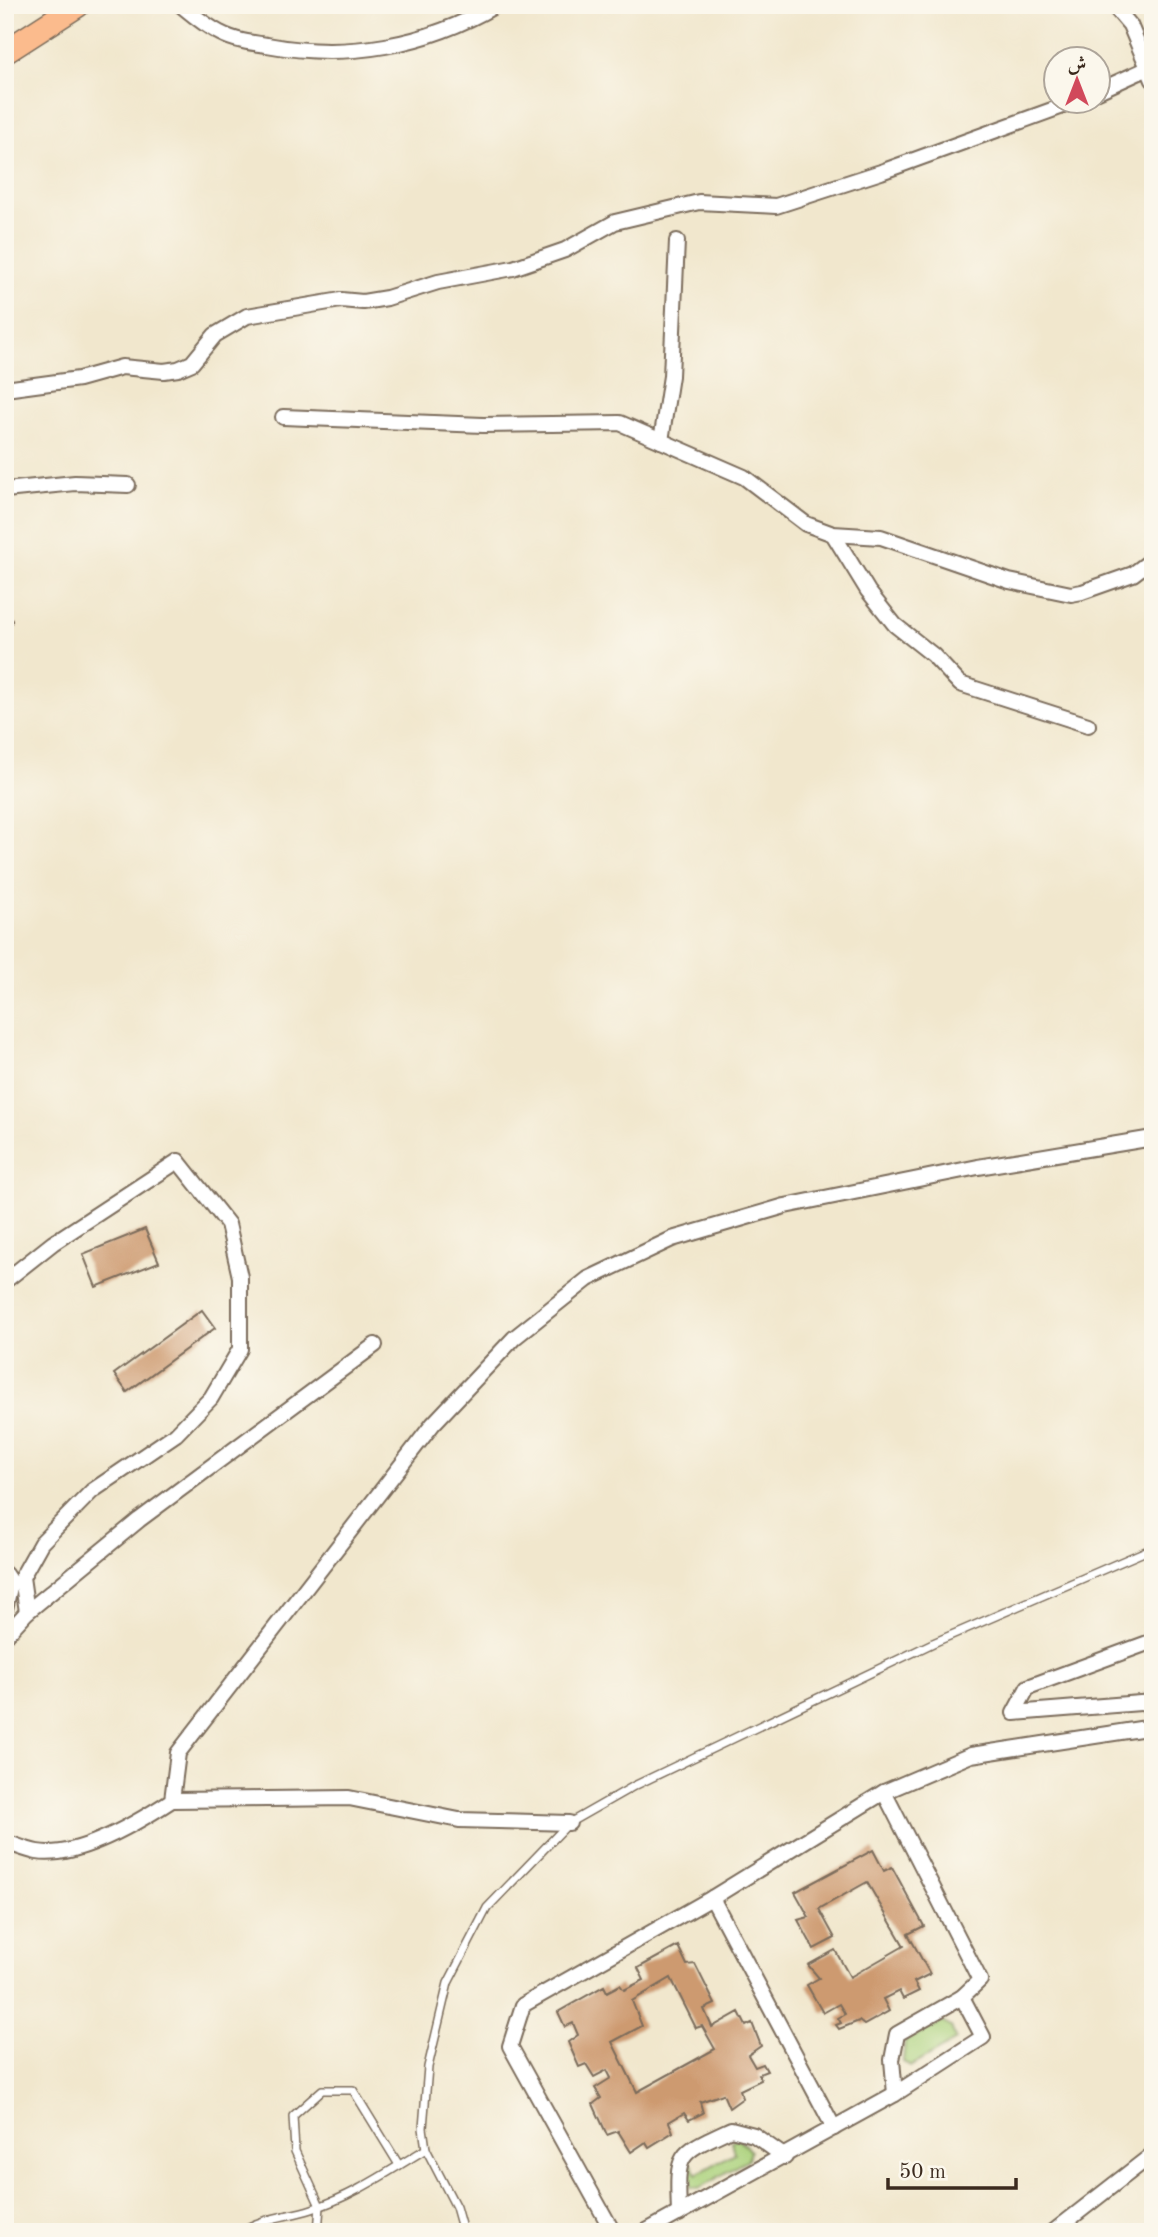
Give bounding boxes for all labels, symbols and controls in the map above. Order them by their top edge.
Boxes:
north arrow [1042,46,1112,116]
text: ش [1068,56,1086,75]
scale bar [888,2146,1016,2190]
text: 50 m [899,2162,946,2183]

